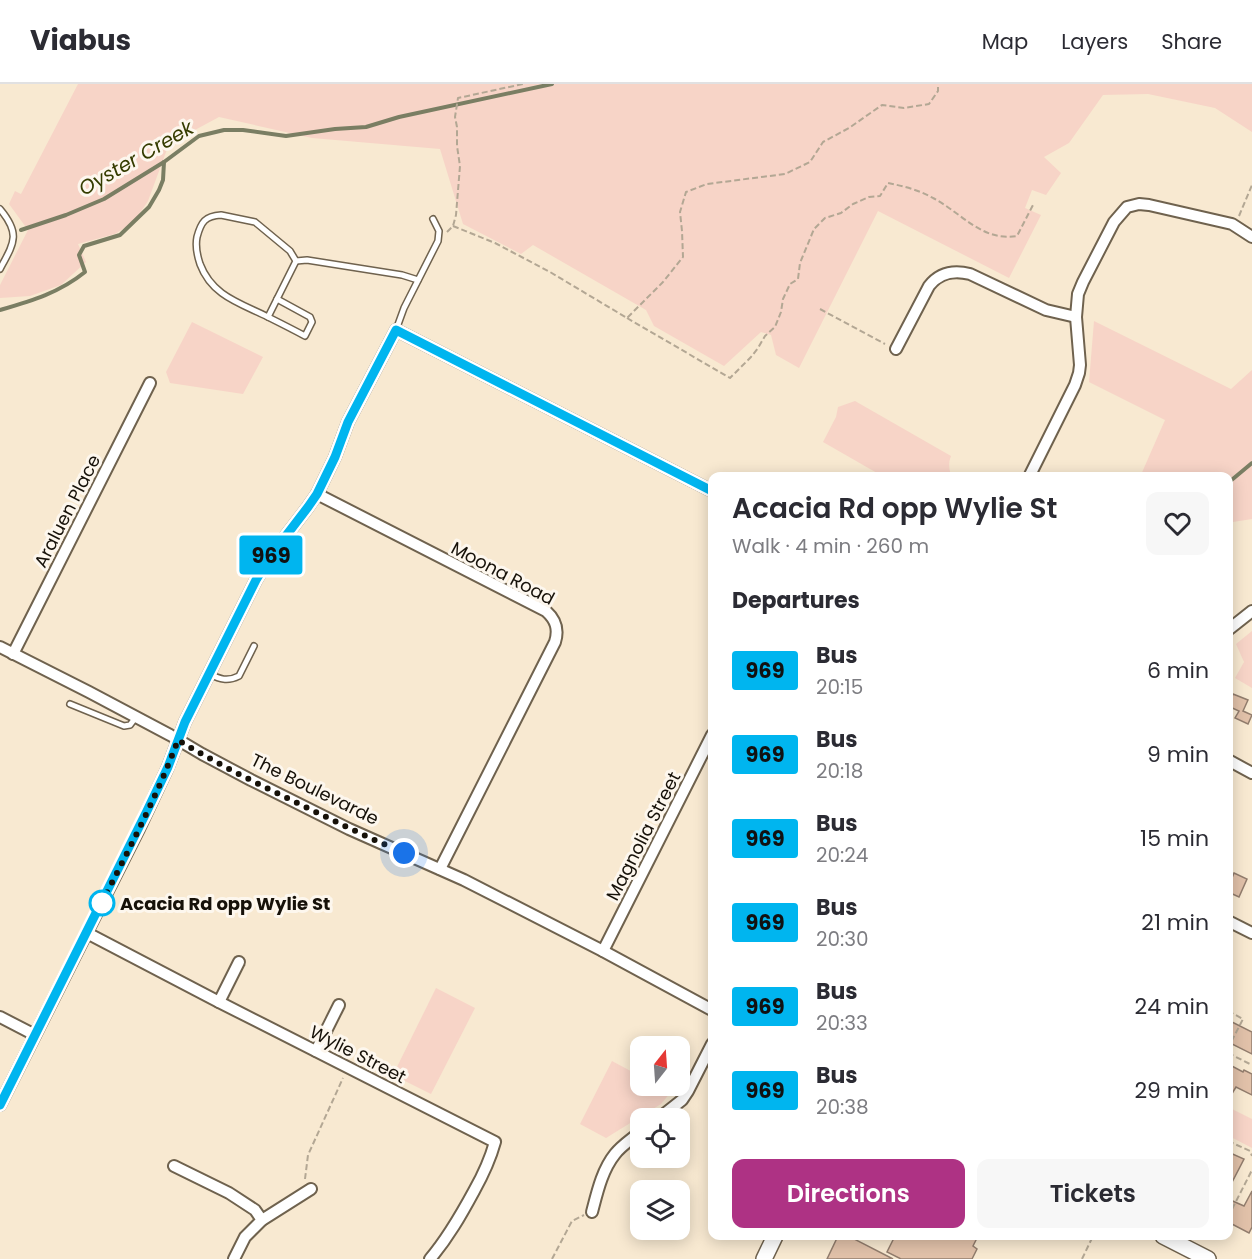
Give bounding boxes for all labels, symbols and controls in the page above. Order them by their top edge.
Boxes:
text: Viabus [30,21,131,60]
text: Map [982,27,1028,56]
text: Layers [1061,27,1128,56]
text: Share [1161,27,1222,56]
water label: Oyster Creek [73,113,200,202]
street label: Araluen Place [28,450,106,572]
text: Acacia Rd opp Wylie St [732,489,1057,528]
button: heart [1146,492,1209,555]
text: Walk · 4 min · 260 m [732,532,929,560]
street label: Moona Road [447,535,559,611]
line badge: 969 [236,536,306,574]
text: 969 [251,541,291,570]
text: Departures [732,585,860,616]
text: Bus [816,640,858,671]
text: 6 min [1147,655,1209,686]
text: 969 [745,656,785,685]
text: 20:15 [816,673,863,701]
text: Bus [816,724,858,755]
text: 9 min [1147,739,1209,770]
text: 969 [745,740,785,769]
street label: The Boulevarde [247,747,383,831]
text: 20:18 [816,757,863,785]
street label: Magnolia Street [600,767,686,905]
text: Bus [816,808,858,839]
text: 15 min [1140,823,1209,854]
text: 969 [745,824,785,853]
your location [389,838,419,868]
text: 20:24 [816,841,868,869]
marker: Acacia Rd opp Wylie St [89,890,115,916]
place label: Acacia Rd opp Wylie St [120,891,330,916]
text: Bus [816,892,858,923]
text: 21 min [1141,907,1209,938]
text: 969 [745,908,785,937]
text: 20:30 [816,925,869,953]
text: Bus [816,976,858,1007]
text: 24 min [1134,991,1209,1022]
text: 969 [745,992,785,1021]
text: 20:33 [816,1009,868,1037]
street label: Wylie Street [305,1019,411,1089]
north arrow [630,1036,690,1096]
map controls [630,1036,690,1240]
text: Bus [816,1060,858,1091]
text: 29 min [1134,1075,1209,1106]
text: 969 [745,1076,785,1105]
text: 20:38 [816,1093,869,1121]
button: locate [630,1108,690,1168]
button: Directions [732,1159,965,1228]
button: Tickets [977,1159,1209,1228]
button: layers [630,1180,690,1240]

